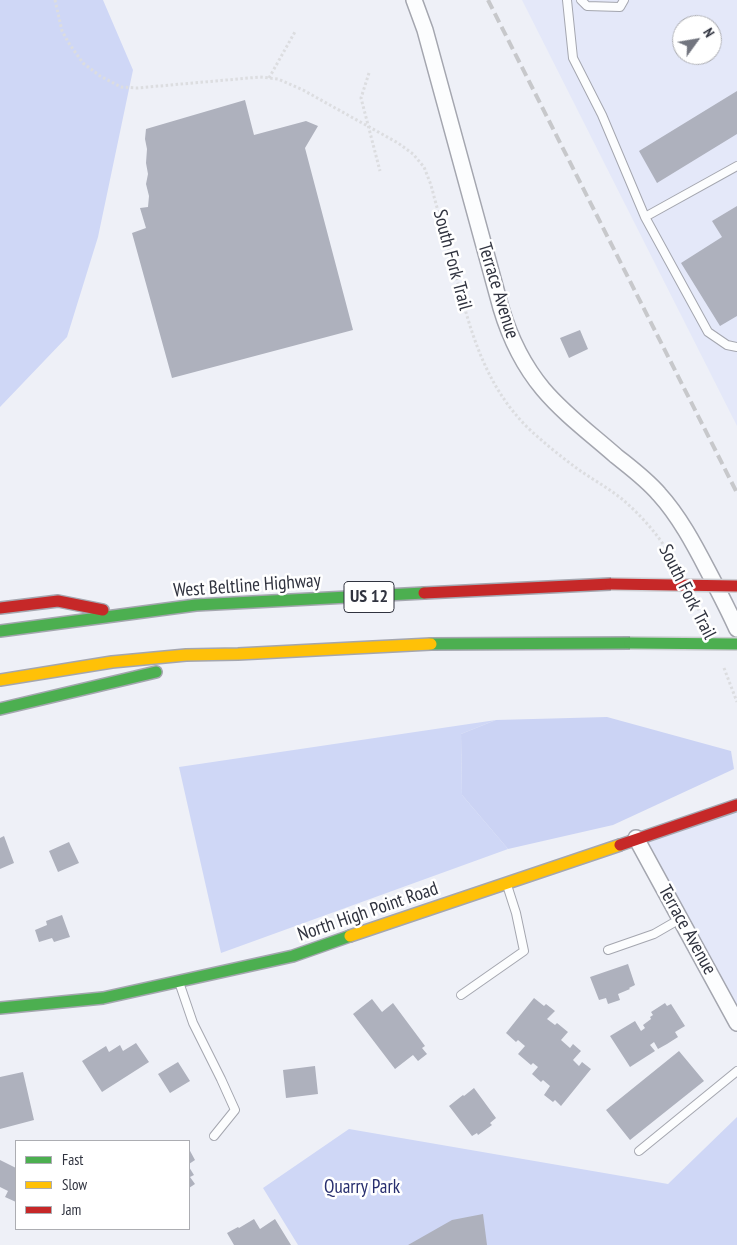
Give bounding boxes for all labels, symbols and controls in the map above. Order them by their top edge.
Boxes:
north arrow [672,15,722,65]
text: N [699,25,719,41]
street label: South Fork Trail [428,207,476,313]
street label: Terrace Avenue [473,240,523,342]
street label: South Fork Trail [653,541,721,643]
street label: West Beltline Highway [173,569,321,603]
road number: US 12 [344,582,394,612]
street label: North High Point Road [295,877,441,947]
street label: Terrace Avenue [653,881,721,979]
legend [15,1140,190,1230]
text: Fast [62,1150,83,1169]
text: Slow [62,1175,87,1194]
park label: Quarry Park [324,1177,400,1199]
text: Jam [62,1200,81,1219]

